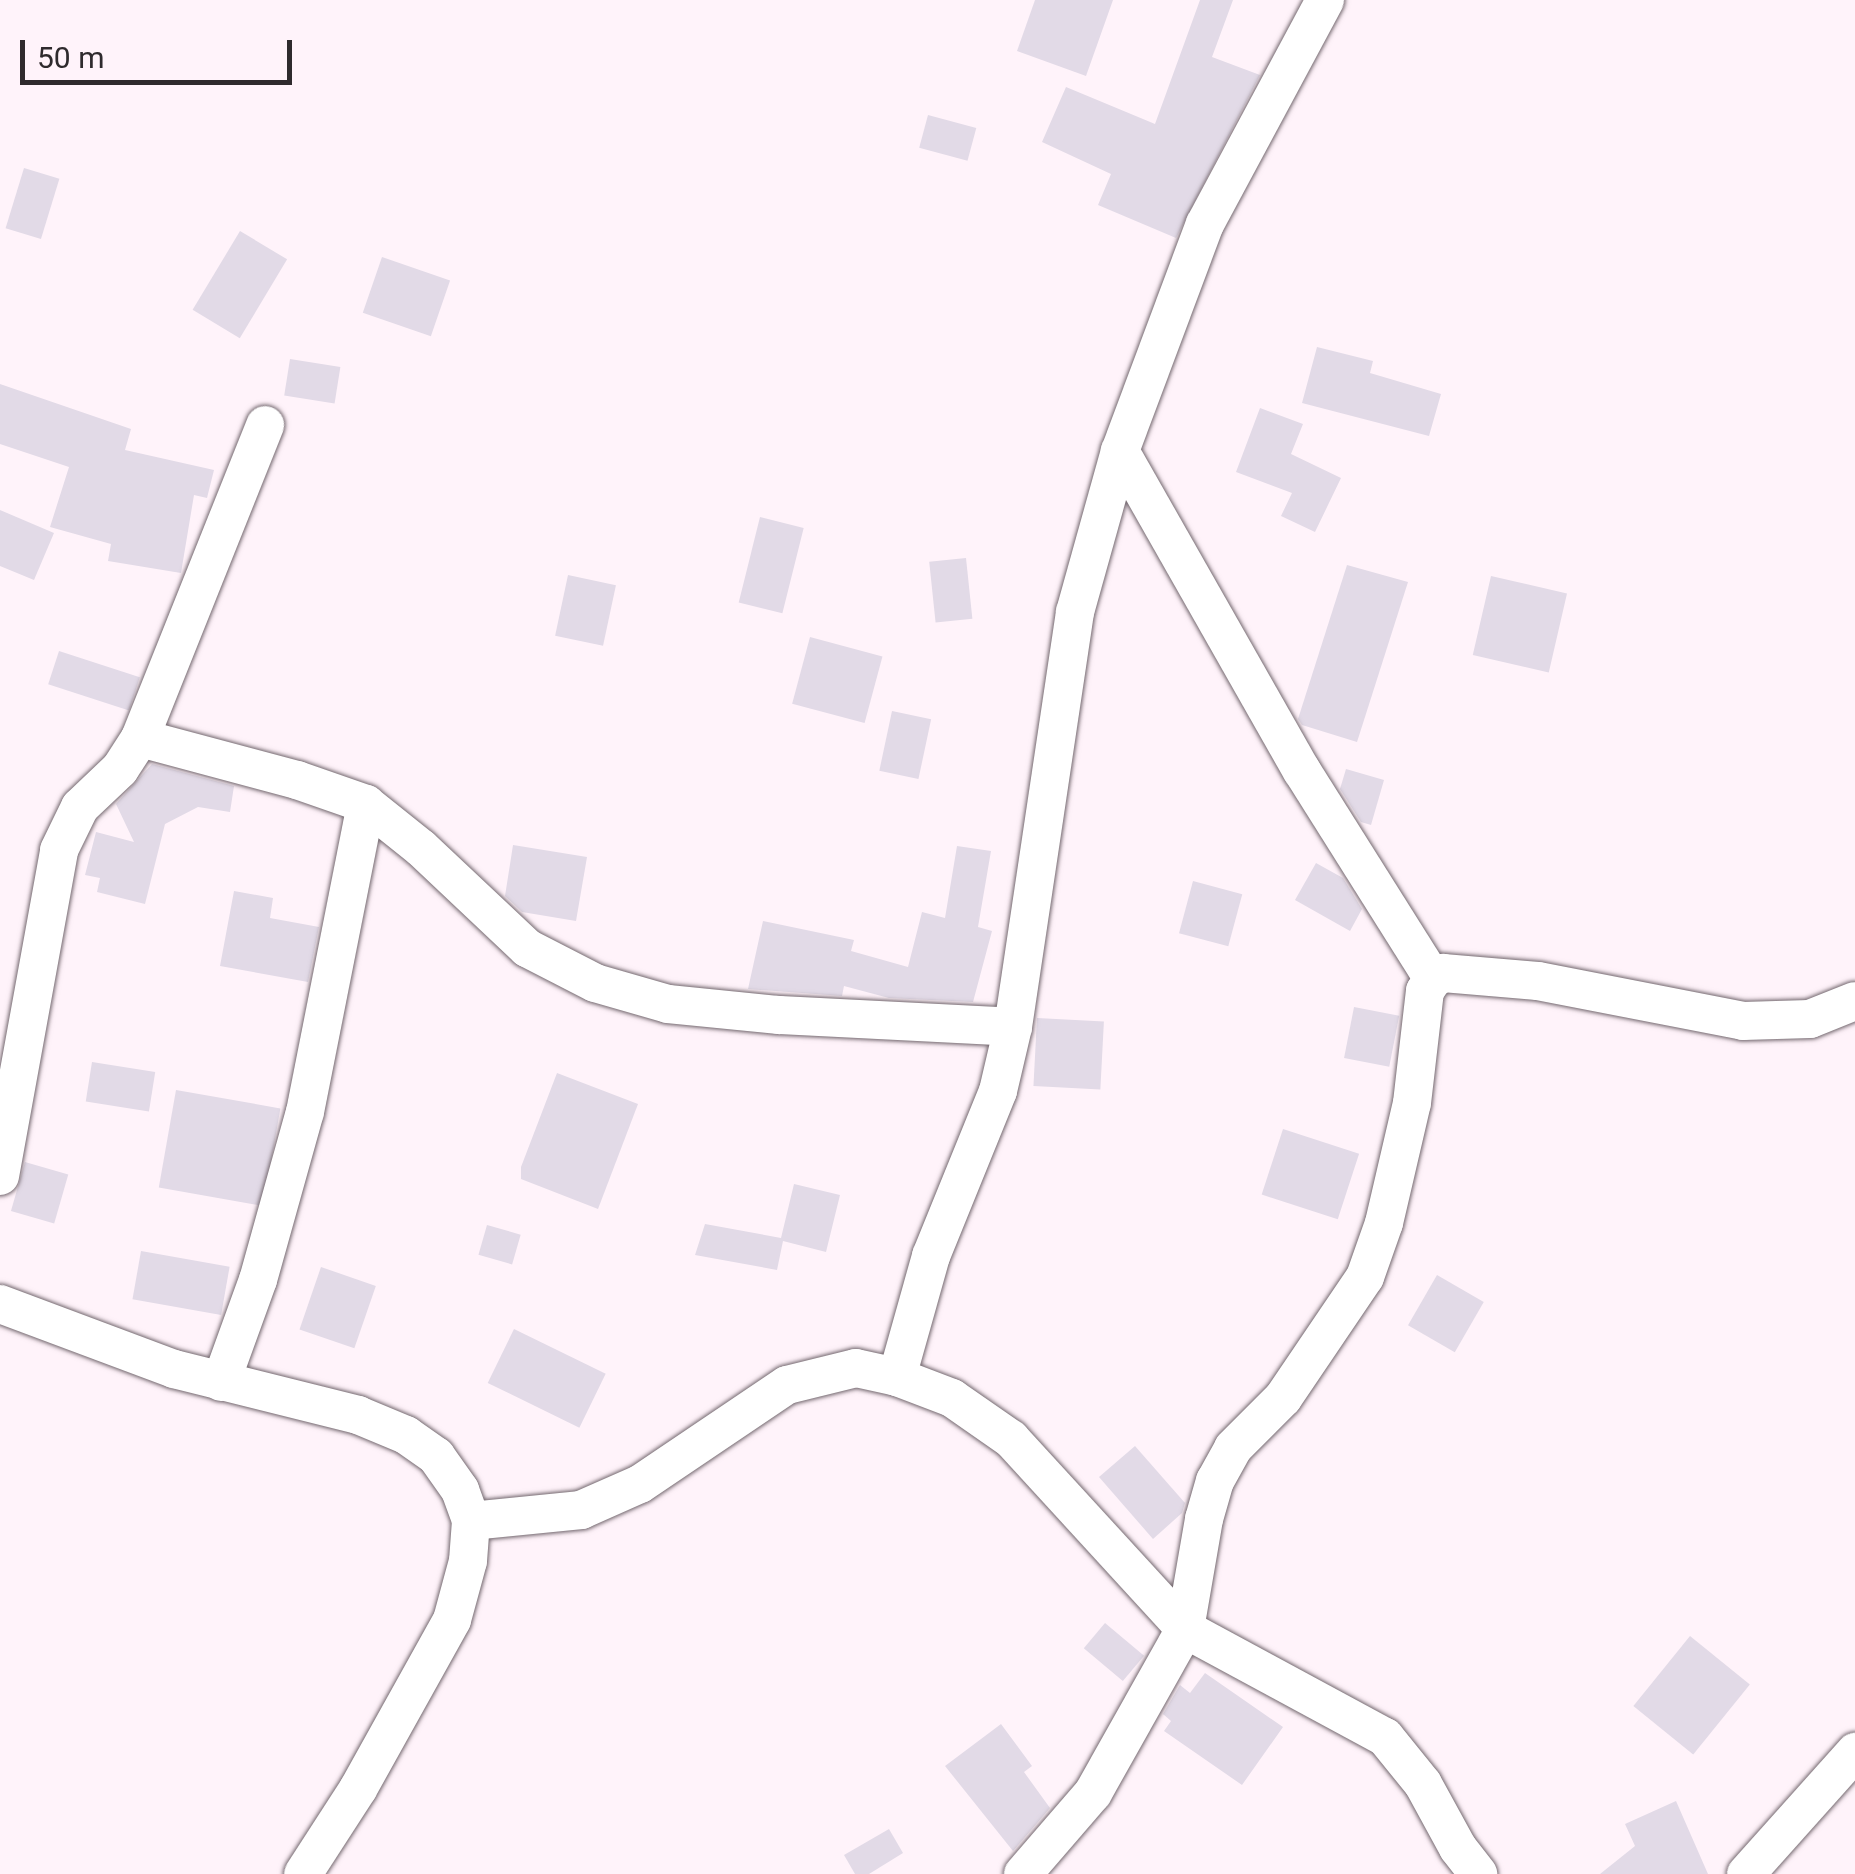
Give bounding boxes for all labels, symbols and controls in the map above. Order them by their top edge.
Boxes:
scale bar [25,20,298,82]
text: 50 m [37,40,104,75]

